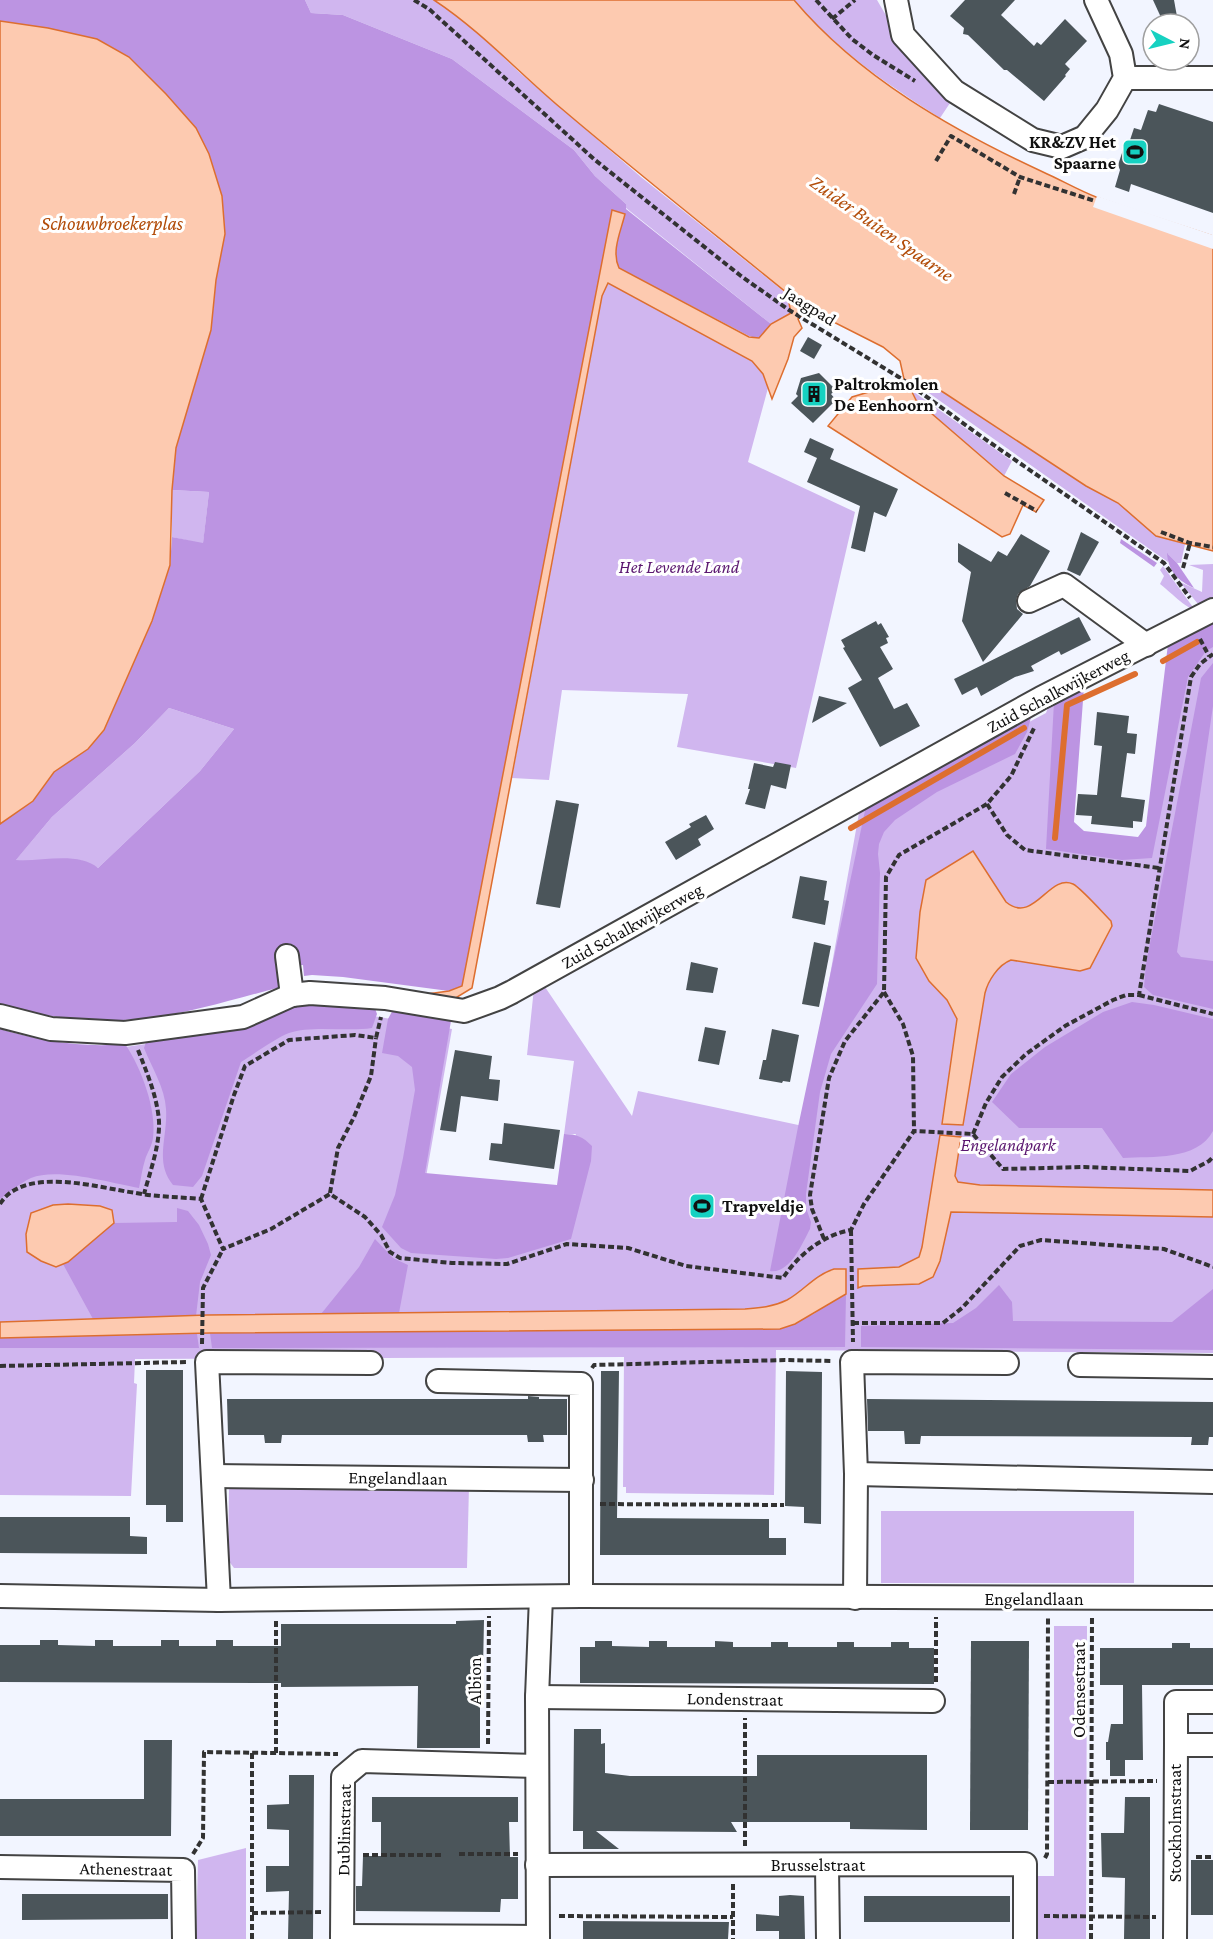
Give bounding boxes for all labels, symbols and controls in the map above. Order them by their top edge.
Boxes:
north arrow [1141,12,1201,72]
text: N [1176,37,1194,50]
place label: KR&ZV Het Spaarne [1029,132,1117,173]
sports icon: KR&ZV Het Spaarne [1120,137,1150,167]
water label: Zuider Buiten Spaarne [806,170,958,287]
water label: Schouwbroekerplas [41,212,184,235]
street label: Jaagpad [778,281,840,330]
place label: Paltrokmolen De Eenhoorn [834,374,939,415]
building icon: Paltrokmolen De Eenhoorn [799,379,829,409]
park label: Het Levende Land [619,557,740,577]
street label: Zuid Schalkwijkerweg [984,645,1133,738]
street label: Zuid Schalkwijkerweg [558,879,707,974]
park label: Engelandpark [960,1135,1057,1155]
sports icon: Trapveldje [687,1191,717,1221]
place label: Trapveldje [722,1196,804,1217]
street label: Engelandlaan [348,1467,448,1489]
street label: Engelandlaan [984,1589,1084,1609]
street label: Odensestraat [1069,1641,1089,1738]
street label: Albion [465,1657,485,1705]
street label: Londenstraat [687,1688,784,1710]
street label: Stockholmstraat [1165,1763,1185,1882]
street label: Dublinstraat [333,1783,355,1876]
street label: Brusselstraat [771,1855,866,1875]
street label: Athenestraat [79,1858,174,1880]

